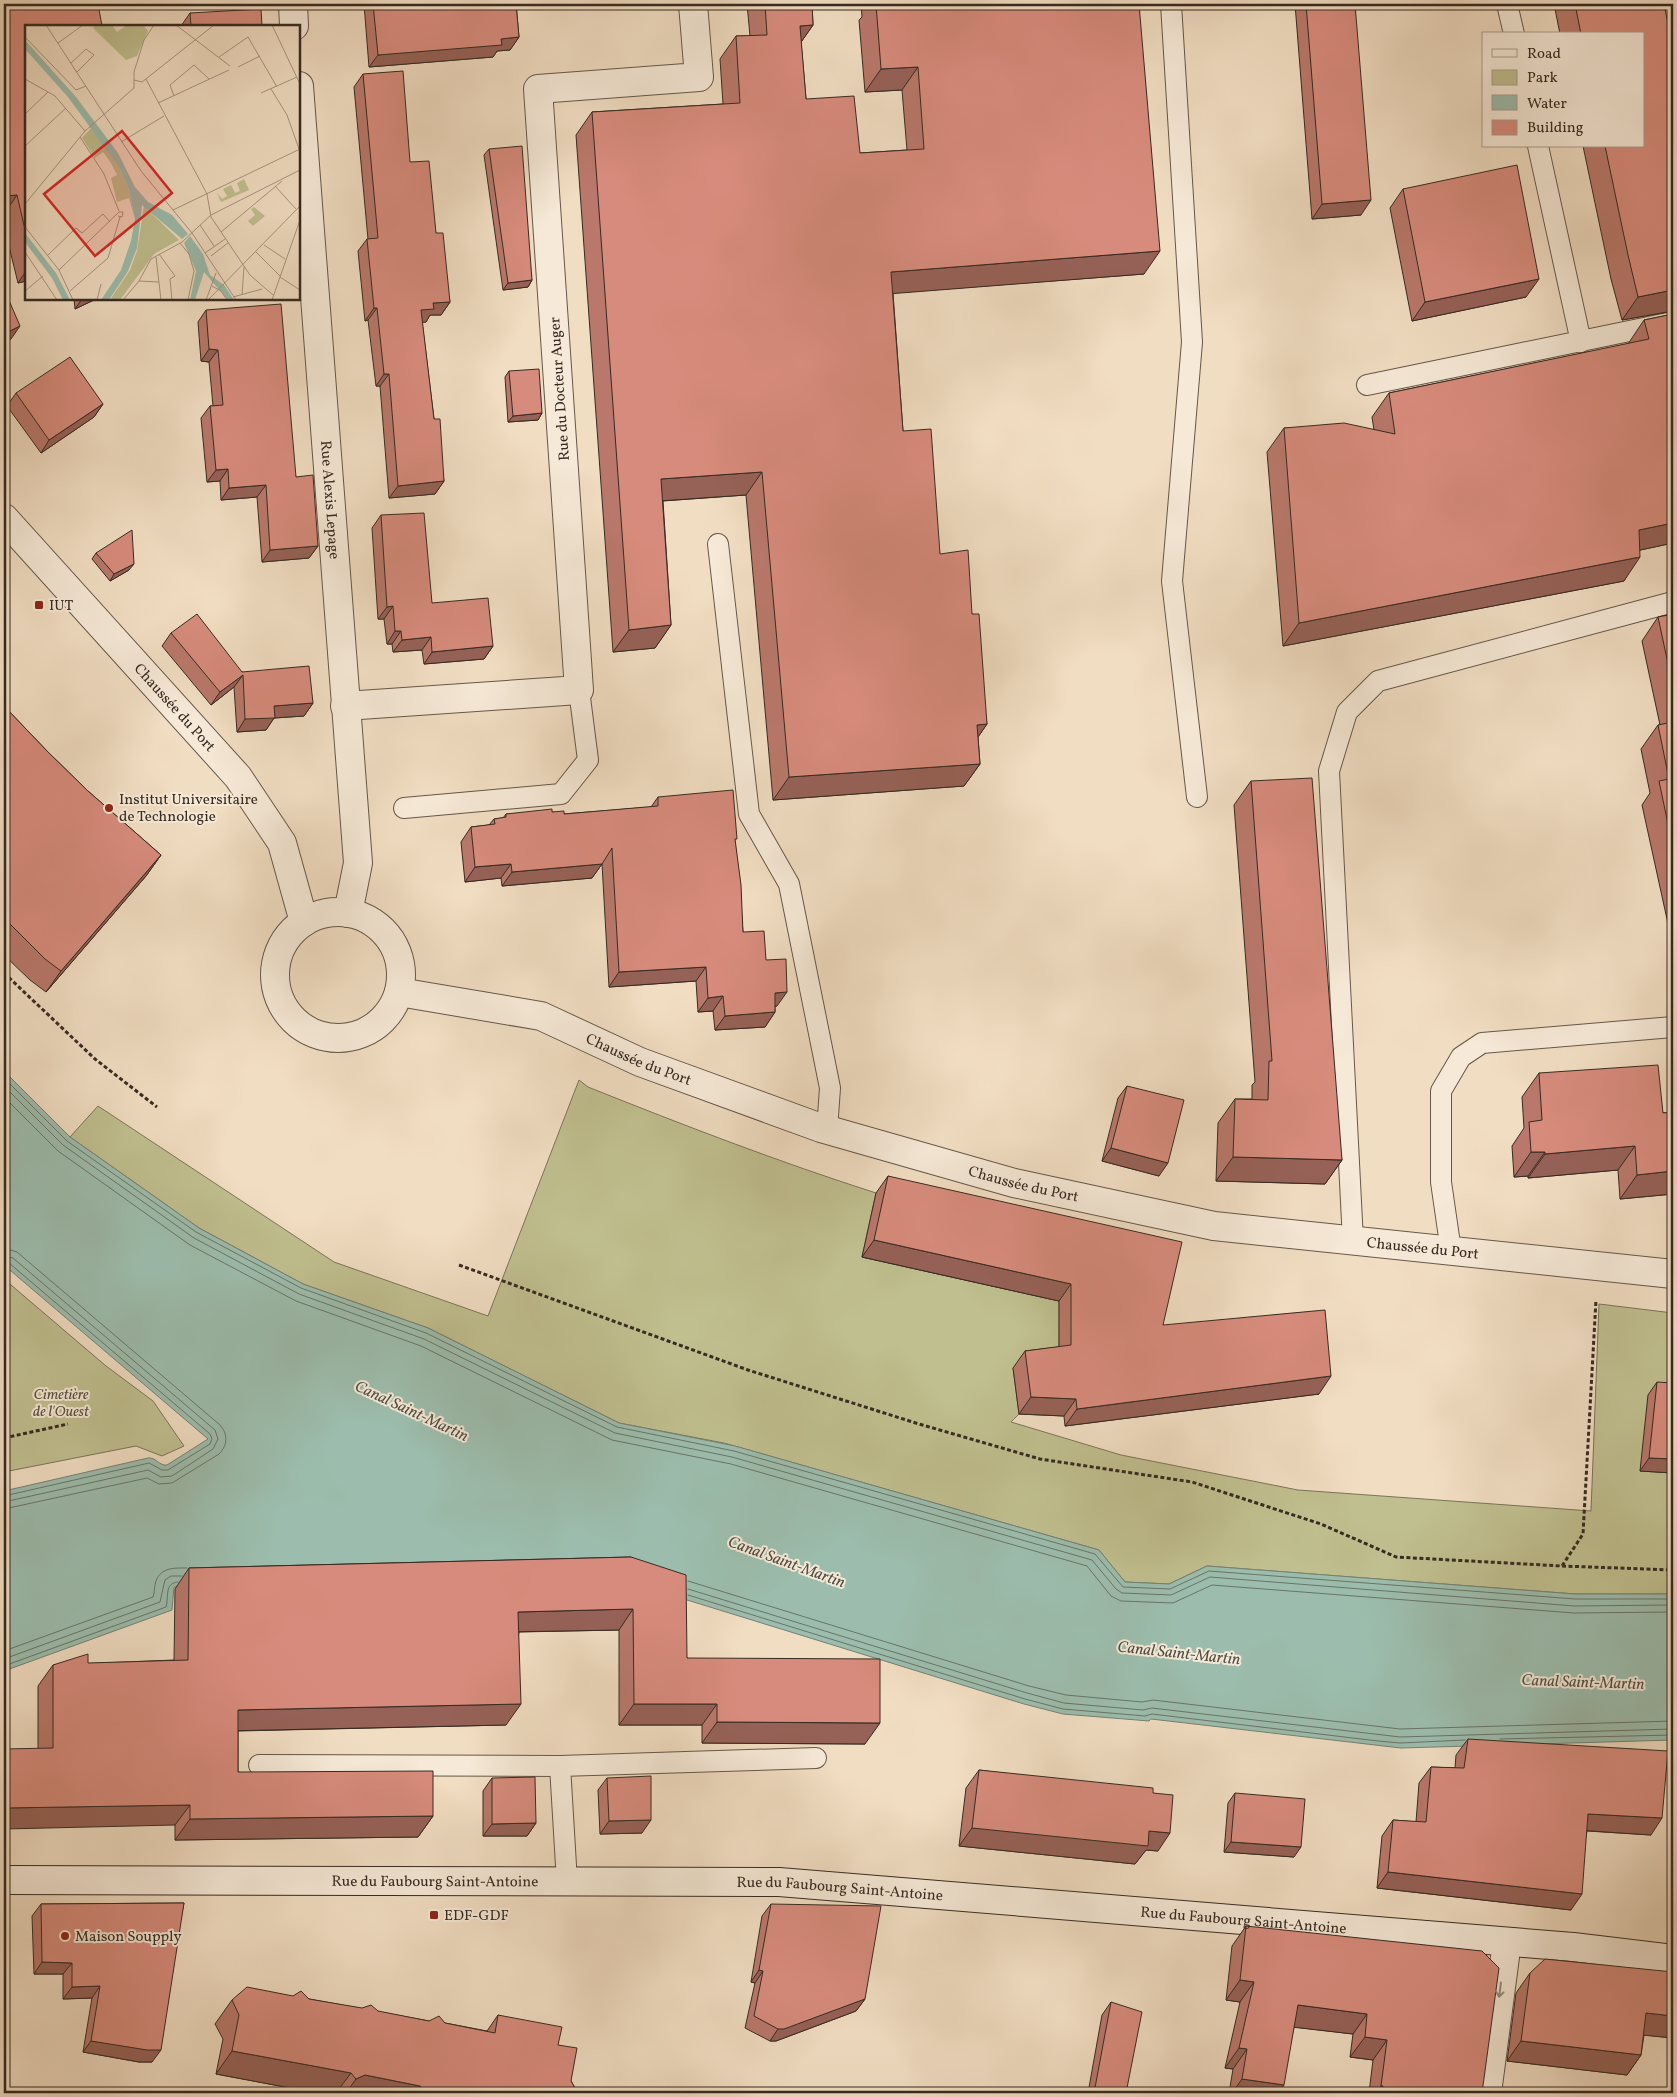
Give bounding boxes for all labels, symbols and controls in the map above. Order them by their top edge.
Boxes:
inset map [25,25,300,300]
legend [1482,32,1644,148]
text: Road [1527,44,1561,65]
text: Park [1527,68,1558,89]
text: Water [1527,94,1567,115]
text: Building [1527,118,1584,139]
street label: Rue du Docteur Auger [545,316,576,462]
street label: Rue Alexis Lepage [314,440,344,560]
place label: IUT [49,596,73,617]
marker: IUT [33,599,45,611]
street label: Chaussée du Port [128,659,219,757]
place label: Institut Universitaire de Technologie [119,790,258,828]
marker: Institut Universitaire de Technologie [103,802,115,814]
street label: Chaussée du Port [582,1029,694,1092]
street label: Chaussée du Port [966,1161,1080,1209]
street label: Chaussée du Port [1365,1233,1480,1266]
water label: Canal Saint-Martin [351,1376,472,1448]
park label: Cimetière de l'Ouest [33,1385,90,1423]
water label: Canal Saint-Martin [725,1531,848,1594]
water label: Canal Saint-Martin [1116,1637,1241,1671]
water label: Canal Saint-Martin [1521,1670,1645,1696]
street label: Rue du Faubourg Saint-Antoine [331,1872,539,1893]
street label: Rue du Faubourg Saint-Antoine [736,1873,944,1907]
street label: Rue du Faubourg Saint-Antoine [1139,1903,1347,1940]
place label: EDF-GDF [444,1906,509,1927]
marker: EDF-GDF [428,1909,440,1921]
place label: Maison Soupply [75,1927,182,1948]
marker: Maison Soupply [59,1930,71,1942]
one-way arrow [1495,1982,1505,1998]

